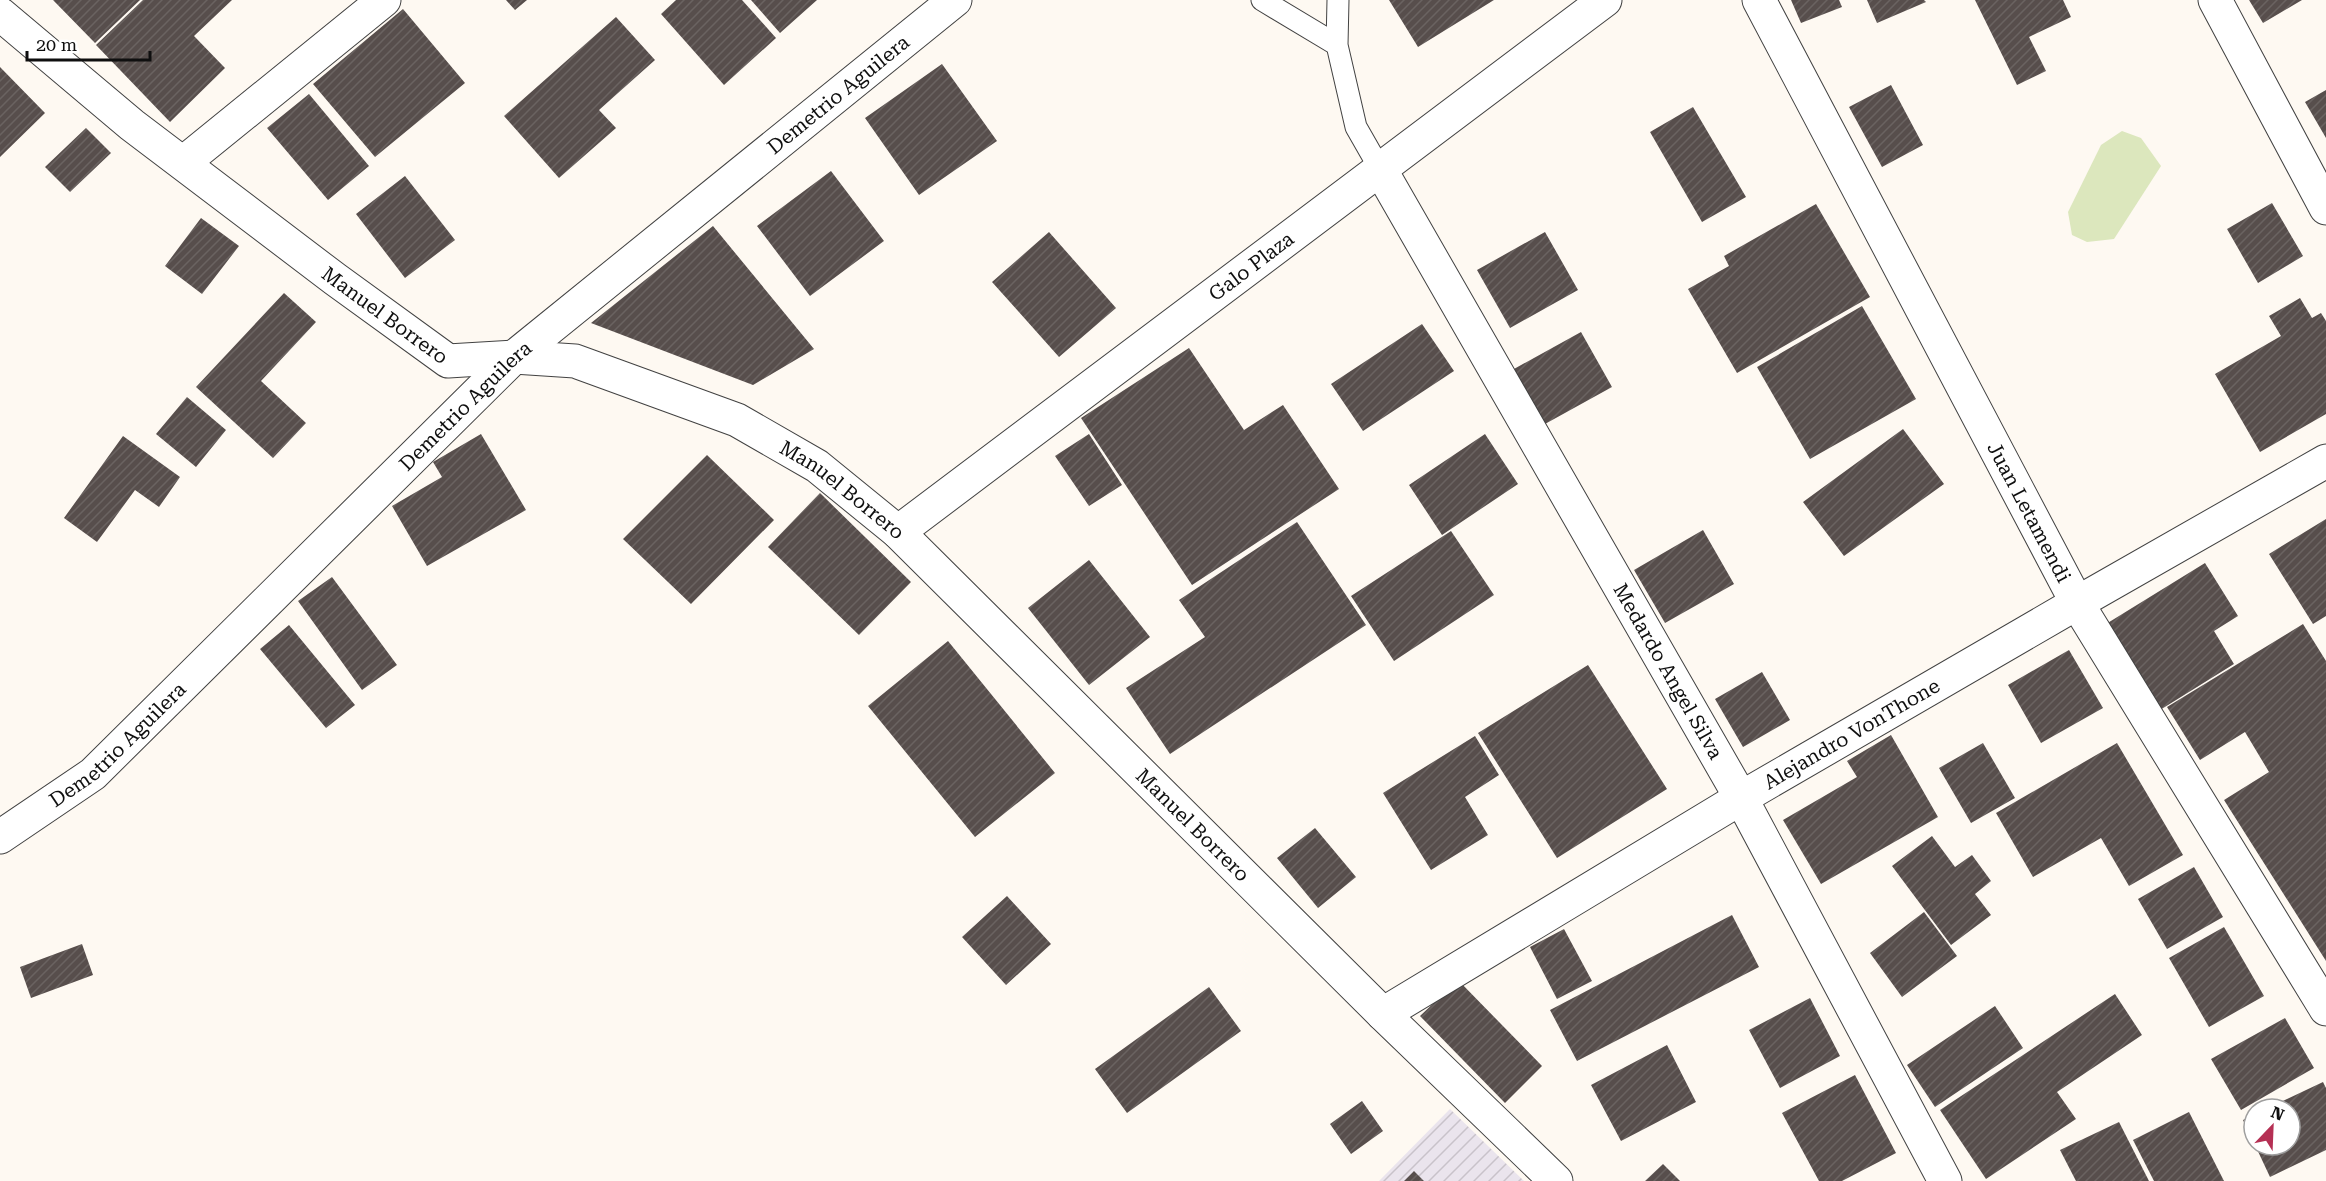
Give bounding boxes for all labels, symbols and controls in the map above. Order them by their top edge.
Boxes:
scale bar [27,24,150,62]
street label: Demetrio Aguilera [762,30,914,159]
text: 20 m [36,34,77,55]
street label: Galo Plaza [1204,226,1299,306]
street label: Manuel Borrero [317,261,453,369]
street label: Demetrio Aguilera [394,336,536,476]
street label: Manuel Borrero [776,435,909,544]
street label: Juan Letamendi [1982,438,2076,586]
street label: Medardo Angel Silva [1608,579,1728,763]
street label: Alejandro VonThone [1759,673,1944,794]
street label: Demetrio Aguilera [45,677,191,812]
street label: Manuel Borrero [1131,764,1255,886]
north arrow [2242,1097,2302,1157]
text: N [2268,1102,2287,1125]

